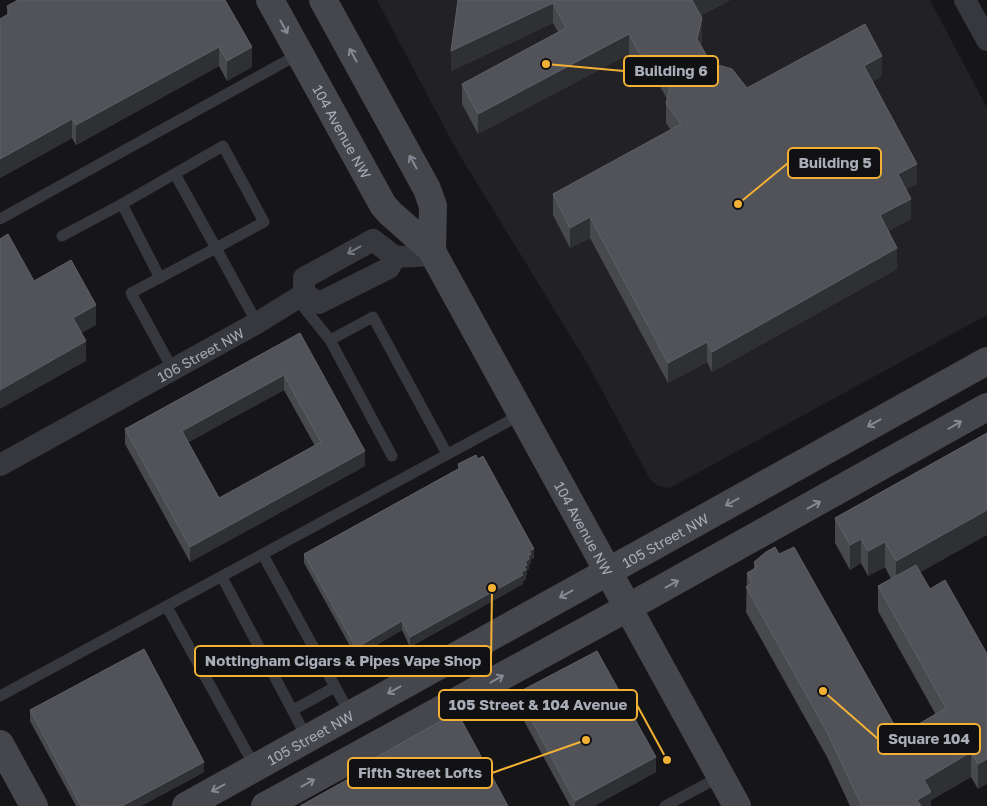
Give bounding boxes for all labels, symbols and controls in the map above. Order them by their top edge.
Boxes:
one-way arrow [280,19,290,34]
one-way arrow [348,48,357,63]
callout: Building 6 [624,56,718,86]
text: Building 6 [634,61,708,79]
street label: 104 Avenue NW [310,81,375,182]
callout: Building 5 [788,148,881,178]
text: Building 5 [798,153,872,171]
one-way arrow [407,156,417,170]
one-way arrow [347,245,362,255]
street label: 106 Street NW [154,323,247,385]
one-way arrow [866,418,881,428]
one-way arrow [948,420,963,430]
street label: 104 Avenue NW [552,478,617,579]
one-way arrow [724,497,739,507]
one-way arrow [806,500,821,510]
street label: 105 Street NW [619,509,712,571]
one-way arrow [664,578,678,588]
one-way arrow [559,589,573,599]
callout: Nottingham Cigars & Pipes Vape Shop [195,646,491,676]
text: Nottingham Cigars & Pipes Vape Shop [205,651,481,669]
one-way arrow [489,674,504,684]
one-way arrow [386,685,401,695]
callout: 105 Street & 104 Avenue [439,690,637,720]
text: 105 Street & 104 Avenue [449,695,627,713]
street label: 105 Street NW [264,706,357,768]
callout: Square 104 [878,724,980,754]
text: Square 104 [888,729,970,747]
callout: Fifth Street Lofts [348,758,492,788]
text: Fifth Street Lofts [358,763,482,781]
one-way arrow [301,777,315,787]
one-way arrow [211,784,226,793]

